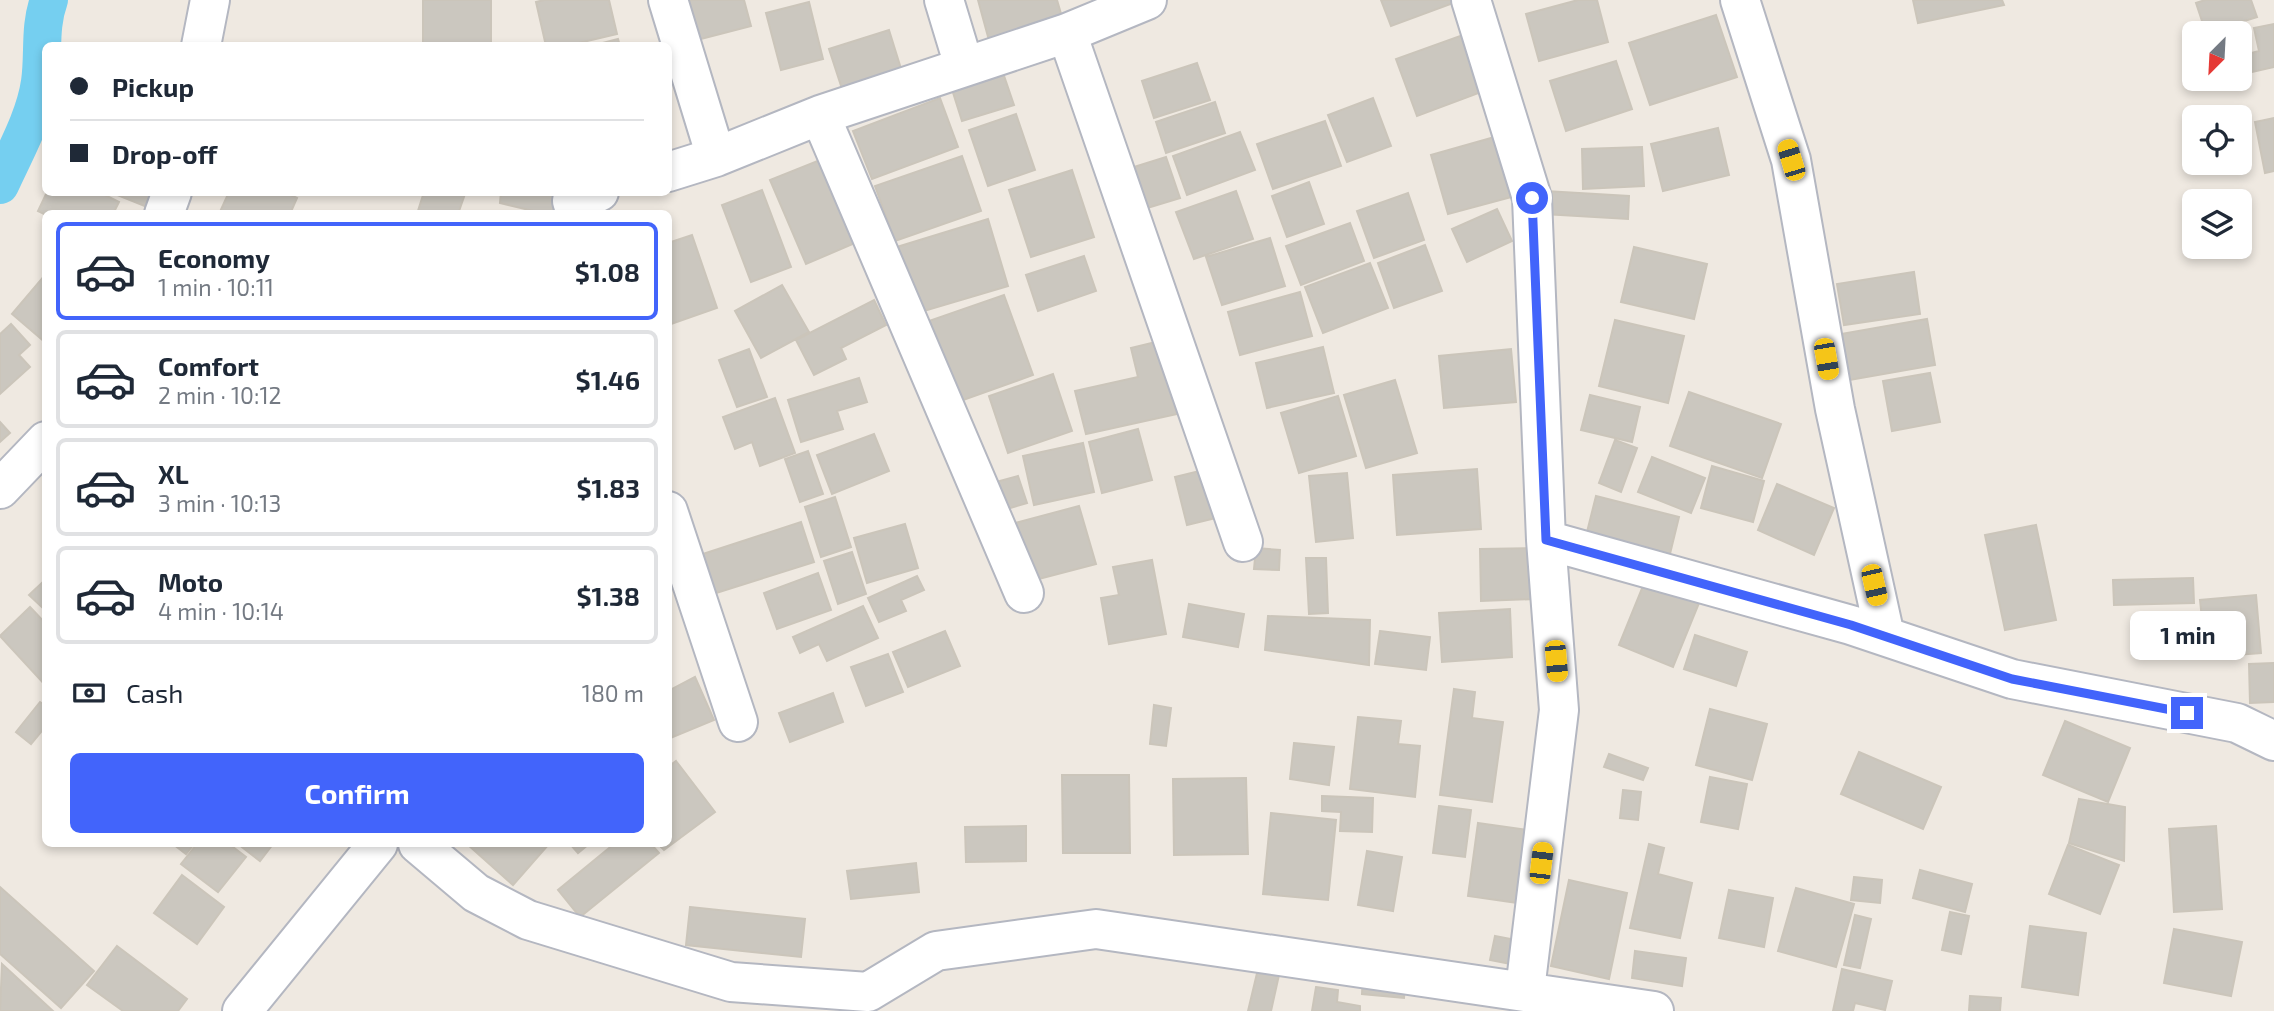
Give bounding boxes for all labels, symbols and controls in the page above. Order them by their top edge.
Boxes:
north arrow [2182,21,2252,91]
map controls [2182,21,2252,259]
text: Pickup [112,71,194,102]
button: locate [2182,105,2252,175]
car [1775,137,1808,183]
text: Drop-off [112,138,217,169]
route start [1516,182,1548,214]
button: layers [2182,189,2252,259]
icon: car [74,240,137,303]
text: Economy [158,242,270,273]
text: $1.08 [575,256,640,287]
text: 1 min · 10:11 [158,273,274,301]
car [1813,336,1840,382]
icon: car [74,348,137,411]
text: Comfort [158,350,259,381]
text: $1.46 [576,364,640,395]
text: 2 min · 10:12 [158,381,282,409]
icon: car [74,456,137,519]
text: XL [158,458,189,489]
text: $1.83 [576,472,640,503]
text: 3 min · 10:13 [158,489,281,517]
car [1860,562,1889,608]
icon: car [74,564,137,627]
text: Moto [158,566,223,597]
text: $1.38 [576,580,640,611]
text: 4 min · 10:14 [158,597,284,625]
callout: 1 min [2129,612,2245,660]
text: 1 min [2160,621,2216,649]
car [1544,639,1569,683]
icon: cash [70,674,108,712]
text: Cash [126,677,183,708]
text: 180 m [582,679,644,707]
route end [2171,697,2203,729]
button: Confirm [70,753,644,833]
car [1529,841,1554,885]

